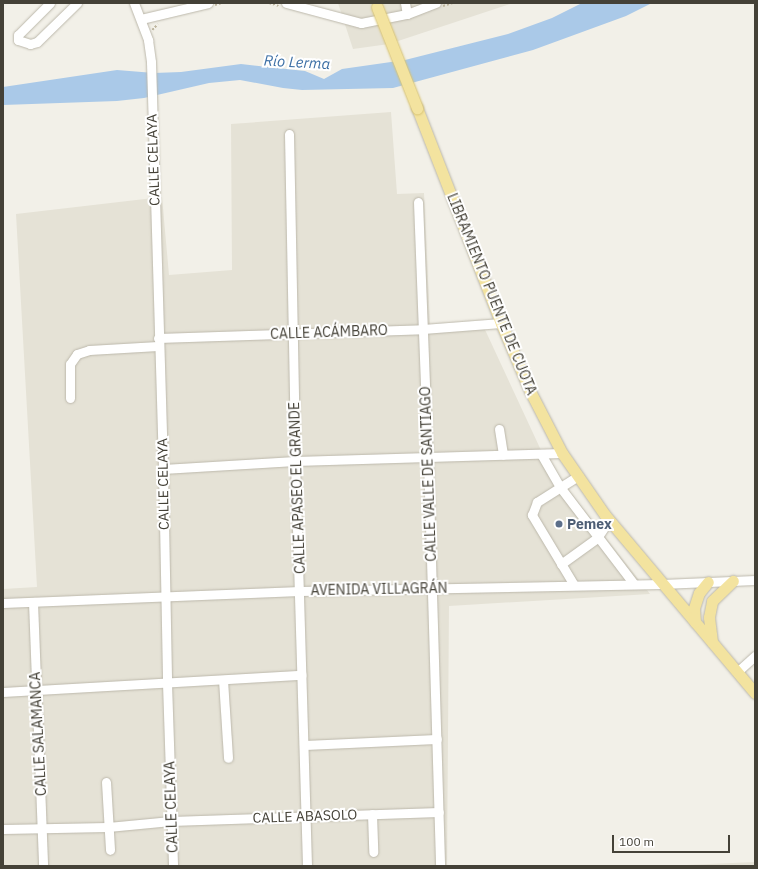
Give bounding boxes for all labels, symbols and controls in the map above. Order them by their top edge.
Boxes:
water label: Río Lerma [263,51,331,73]
street label: CALLE CELAYA [143,114,163,206]
street label: LIBRAMIENTO PUENTE DE CUOTA [444,191,540,397]
street label: CALLE ACÁMBARO [270,322,388,342]
street label: CALLE VALLE DE SANTIAGO [417,386,439,562]
street label: CALLE APASEO EL GRANDE [286,402,308,574]
street label: CALLE CELAYA [154,438,172,530]
place label: Pemex [567,516,612,532]
marker: Pemex [554,519,564,529]
street label: AVENIDA VILLAGRÁN [310,579,448,599]
street label: CALLE SALAMANCA [26,671,50,797]
street label: CALLE CELAYA [161,761,181,853]
street label: CALLE ABASOLO [252,806,358,826]
scale bar [614,827,732,853]
text: 100 m [619,834,654,849]

